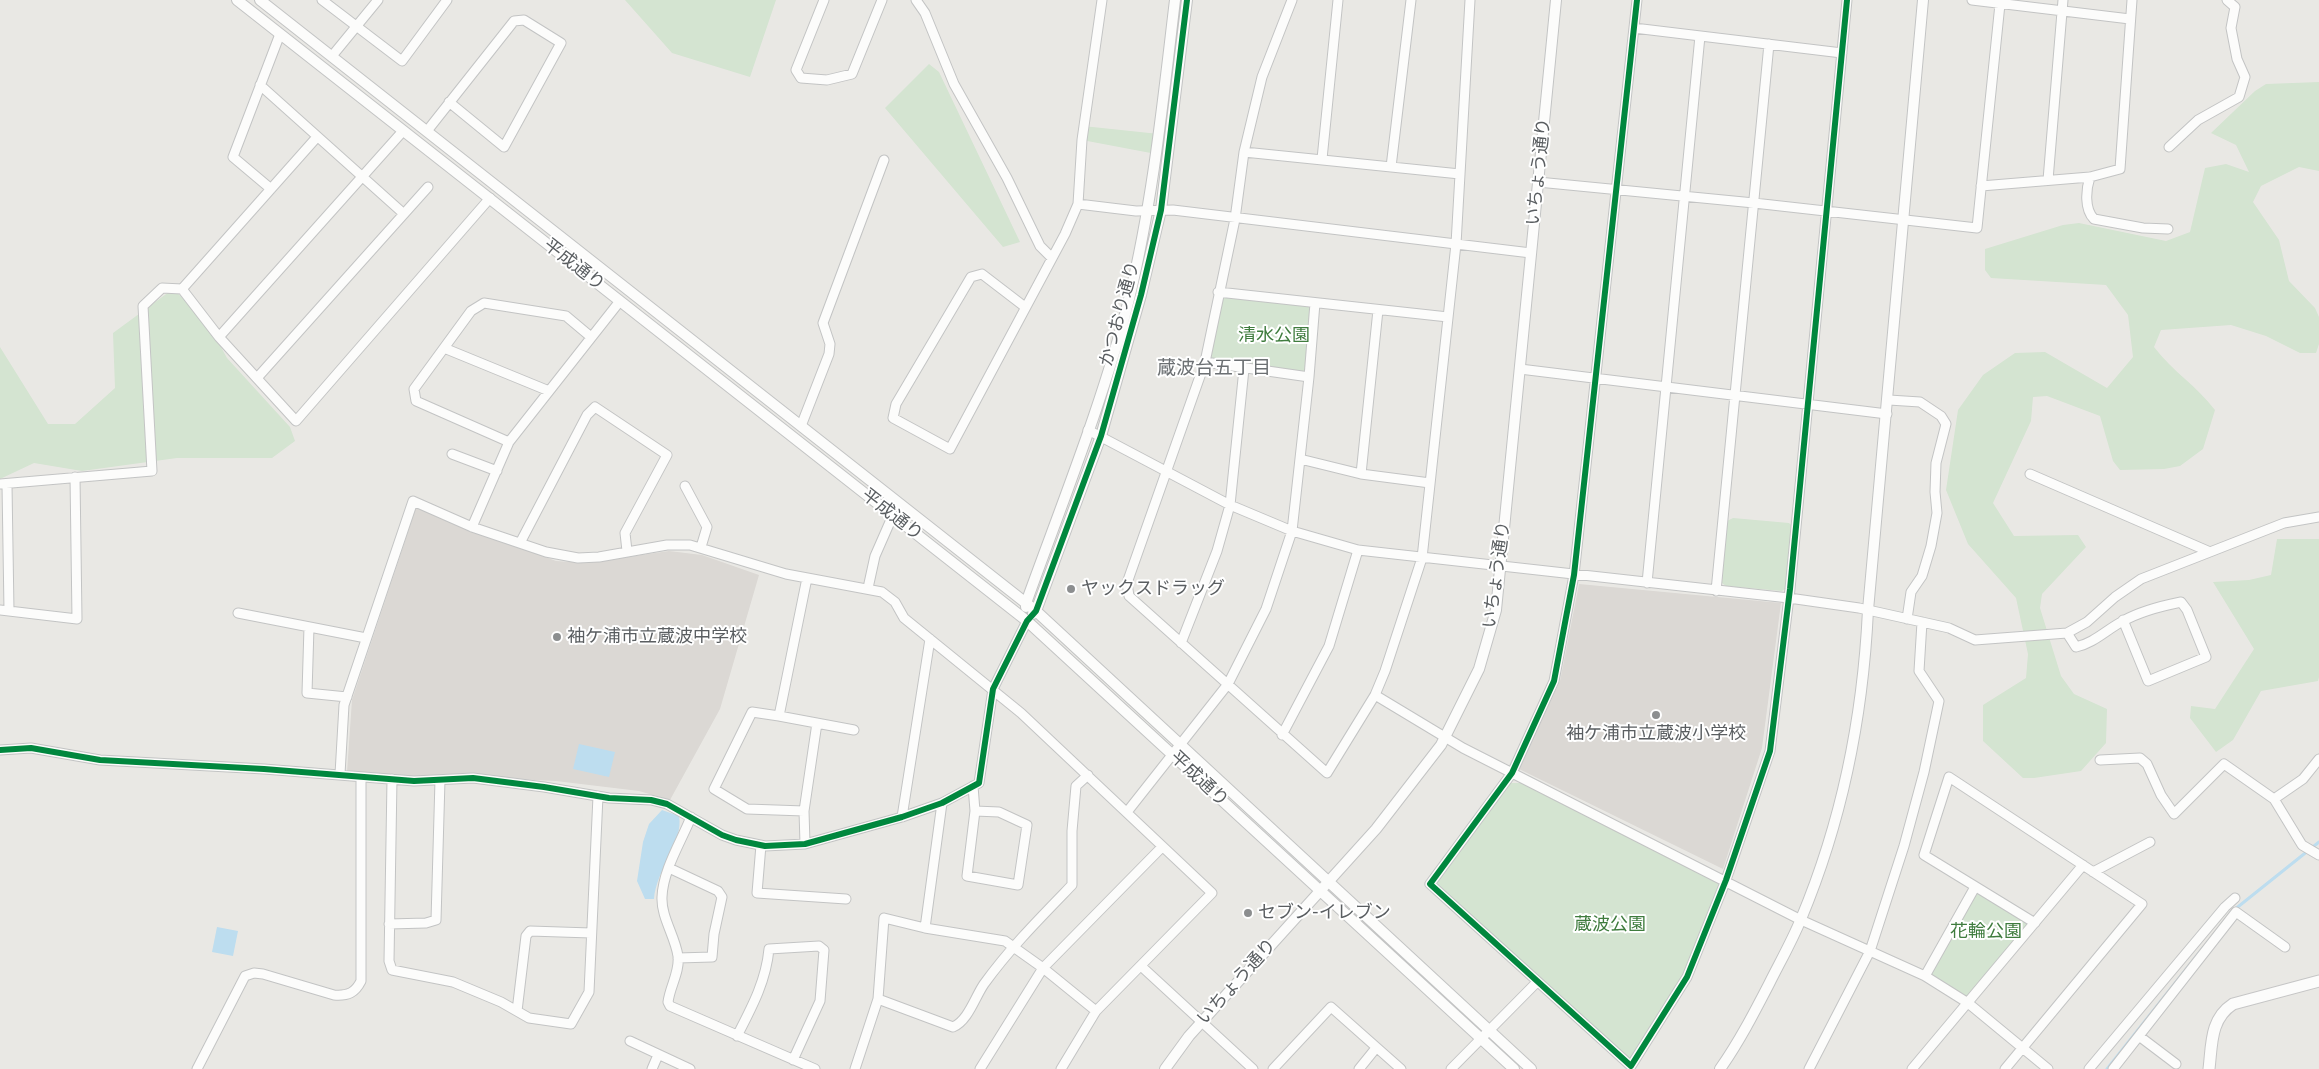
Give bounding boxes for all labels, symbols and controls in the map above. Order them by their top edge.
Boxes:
street label: いちょう通り [1523,117,1555,227]
street label: 平成通り [539,234,609,296]
street label: かつおり通り [1096,259,1144,369]
park label: 清水公園 [1238,325,1310,347]
district label: 蔵波台五丁目 [1157,358,1271,380]
street label: 平成通り [857,484,927,546]
street label: いちょう通り [1479,520,1515,630]
place label: ヤックスドラッグ [1081,578,1225,600]
marker: ヤックスドラッグ [1065,583,1077,595]
place label: 袖ケ浦市立蔵波中学校 [567,626,747,648]
marker: 袖ケ浦市立蔵波中学校 [551,631,563,643]
marker: 袖ケ浦市立蔵波小学校 [1650,709,1662,721]
place label: 袖ケ浦市立蔵波小学校 [1566,723,1746,745]
street label: 平成通り [1165,747,1233,811]
place label: セブン-イレブン [1258,902,1391,924]
marker: セブン-イレブン [1242,907,1254,919]
park label: 蔵波公園 [1574,914,1646,936]
park label: 花輪公園 [1950,921,2022,943]
street label: いちょう通り [1193,935,1281,1029]

